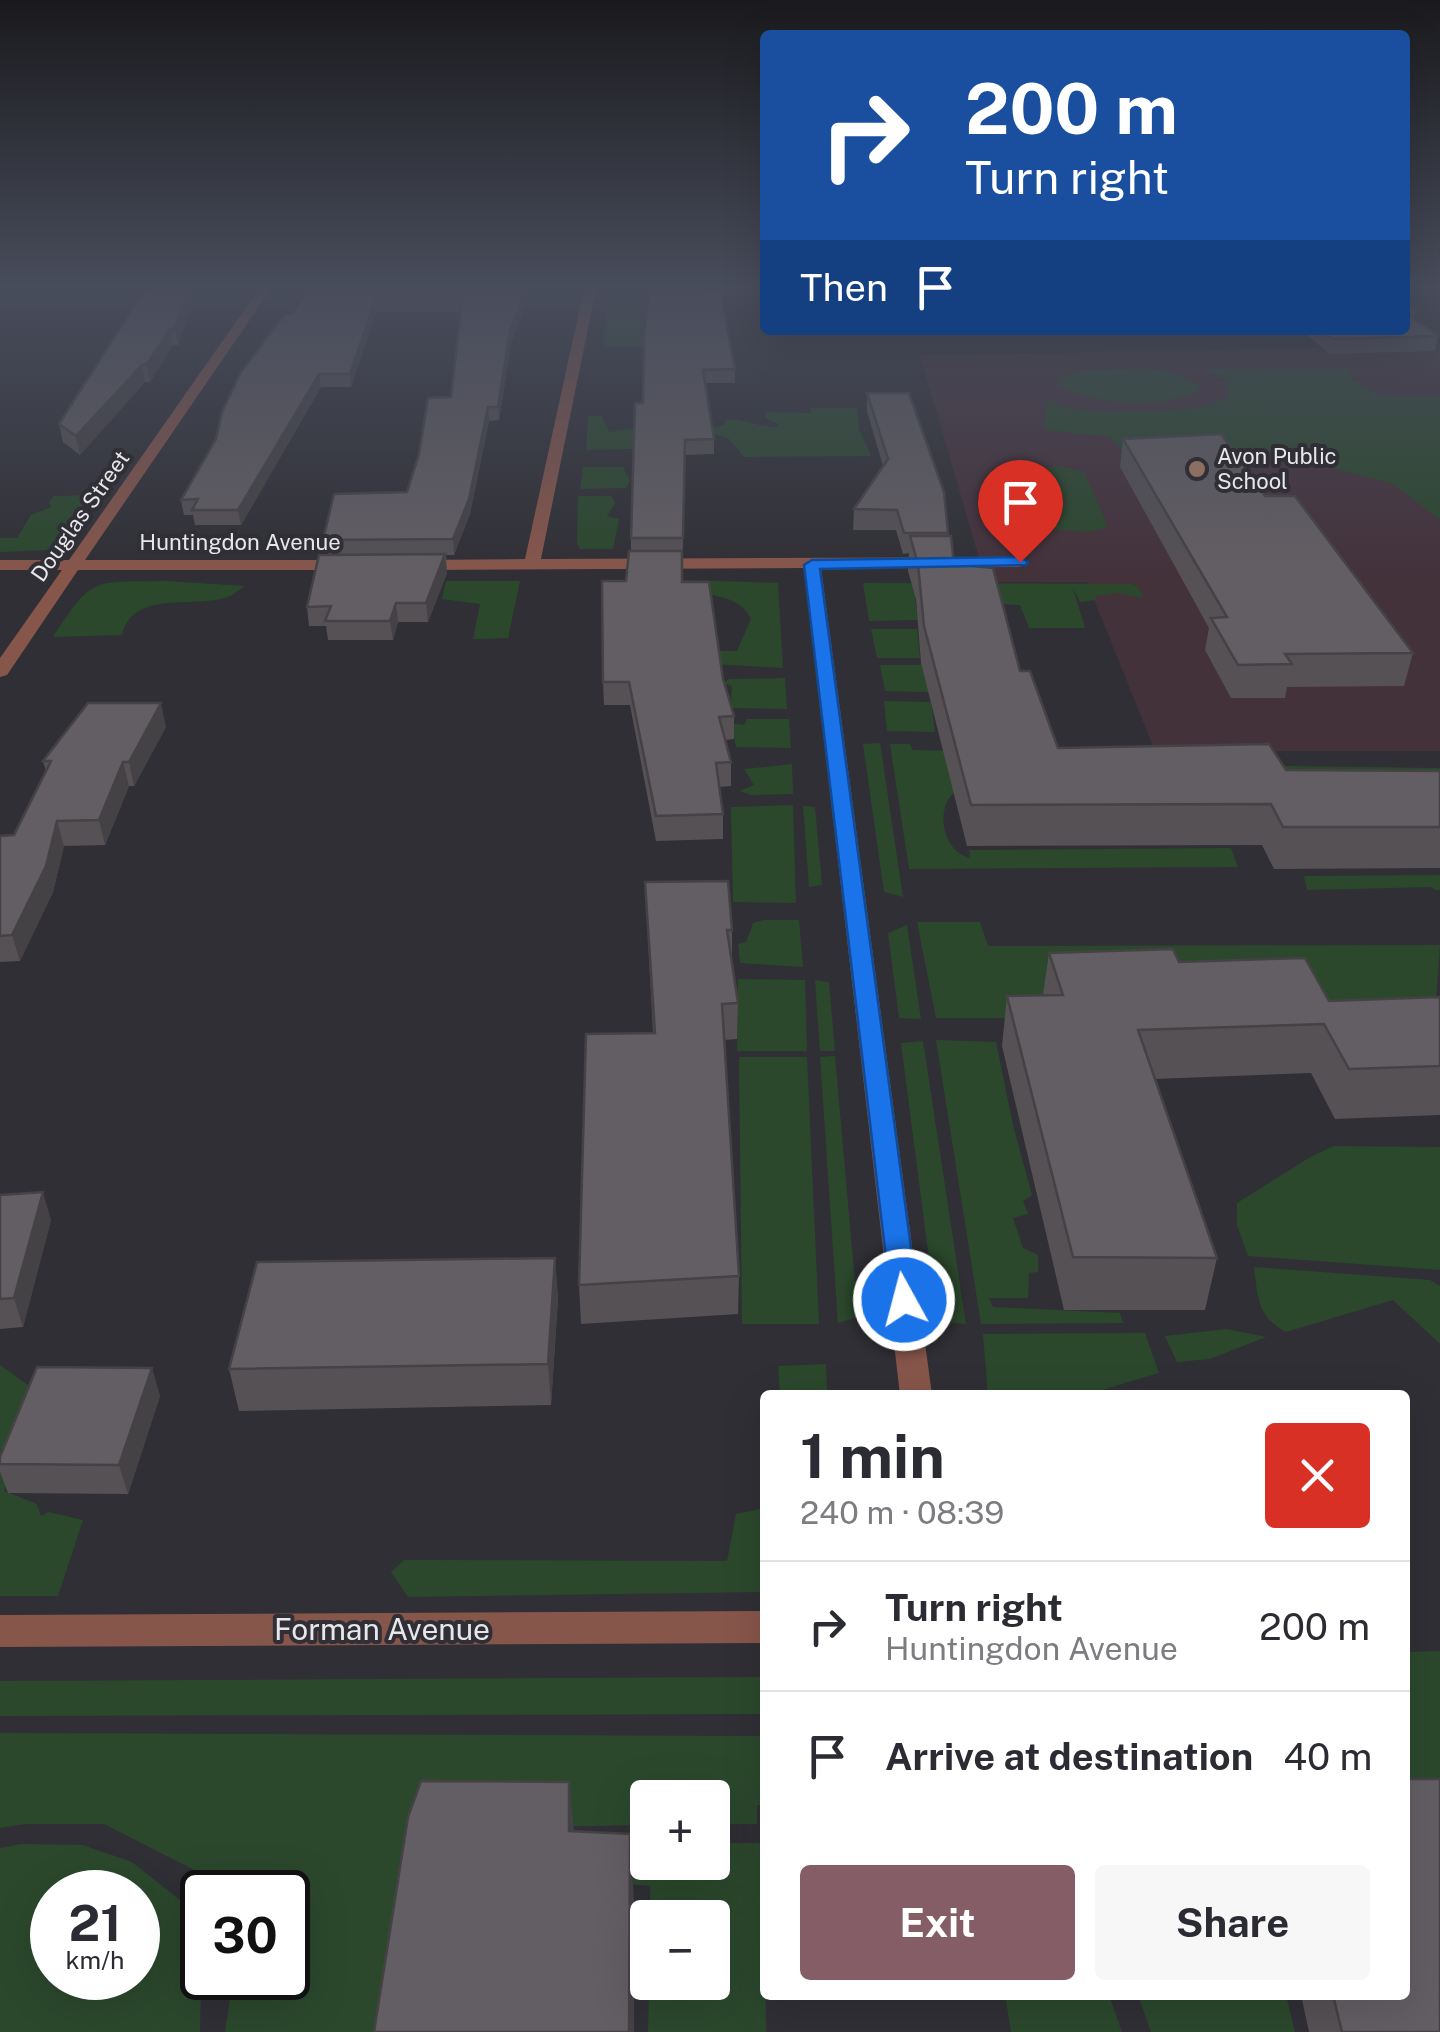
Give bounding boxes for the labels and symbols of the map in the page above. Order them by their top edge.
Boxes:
place label: Avon Public School [1217,443,1337,494]
street label: Douglas Street [25,446,135,586]
marker: Avon Public School [1186,458,1208,480]
pin [978,460,1063,563]
street label: Huntingdon Avenue [139,529,341,555]
position arrow [852,1248,956,1352]
street label: Forman Avenue [274,1611,490,1647]
speed limit sign: 30 [180,1870,310,2000]

